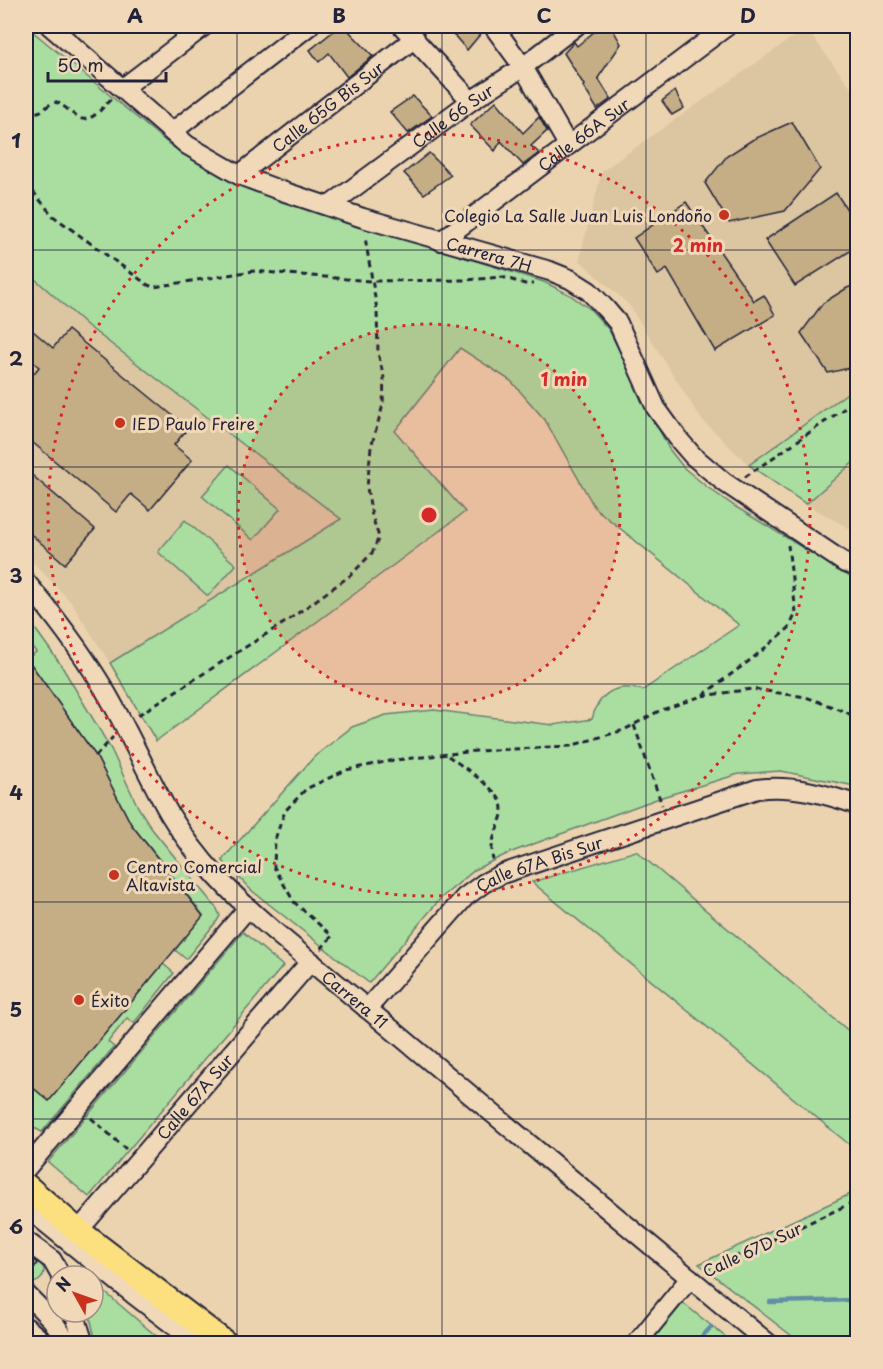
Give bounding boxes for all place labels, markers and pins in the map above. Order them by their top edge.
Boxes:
place label: Colegio La Salle Juan Luis Londoño [444,203,712,227]
marker: Colegio La Salle Juan Luis Londoño [717,208,731,222]
place label: IED Paulo Freire [132,411,255,435]
marker: IED Paulo Freire [113,416,127,430]
centre of rings [419,505,439,525]
place label: Centro Comercial Altavista [126,854,262,896]
marker: Centro Comercial Altavista [107,868,121,882]
place label: Éxito [91,988,129,1012]
marker: Éxito [72,993,86,1007]

